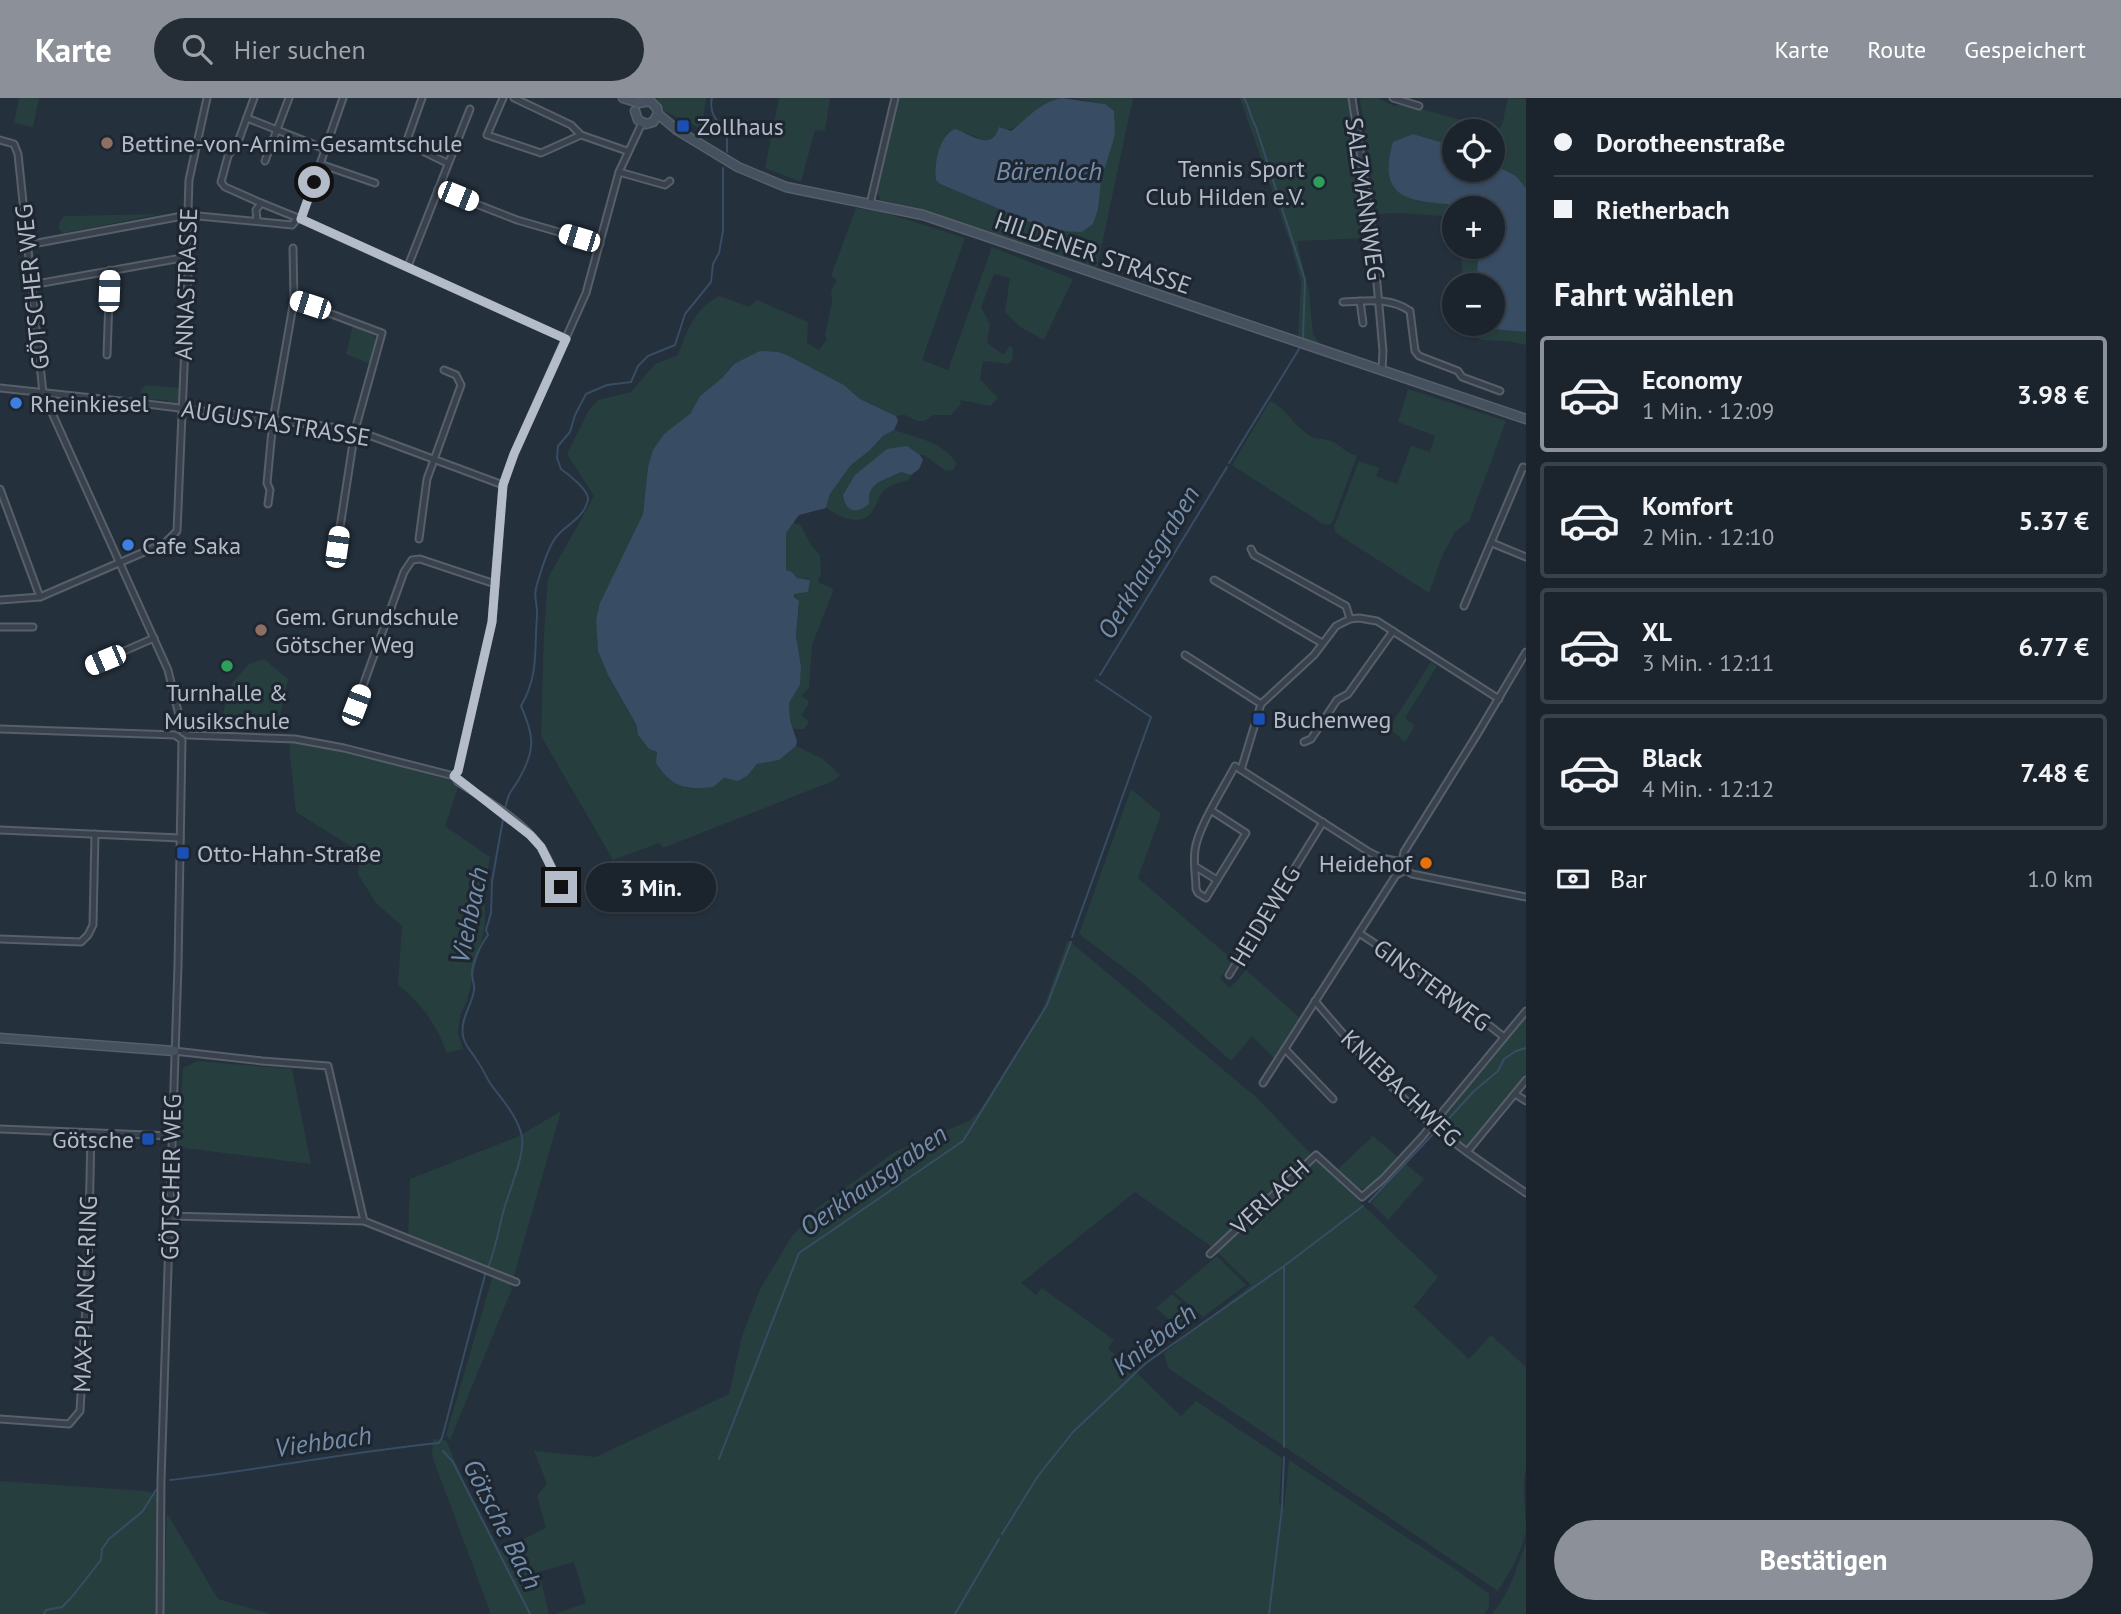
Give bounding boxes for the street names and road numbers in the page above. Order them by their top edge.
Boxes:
street label: SALZMANNWEG [1338,115,1392,283]
street label: GÖTSCHER WEG [8,203,56,371]
street label: HILDENER STRASSE [991,205,1195,301]
street label: ANNASTRASSE [168,207,204,361]
street label: AUGUSTASTRASSE [179,393,373,453]
street label: HEIDEWEG [1223,860,1307,972]
street label: GINSTERWEG [1367,932,1497,1038]
street label: KNIEBACHWEG [1334,1023,1468,1153]
street label: GÖTSCHER WEG [154,1094,188,1260]
street label: VERLACH [1223,1153,1316,1242]
street label: MAX-PLANCK-RING [66,1195,104,1393]

